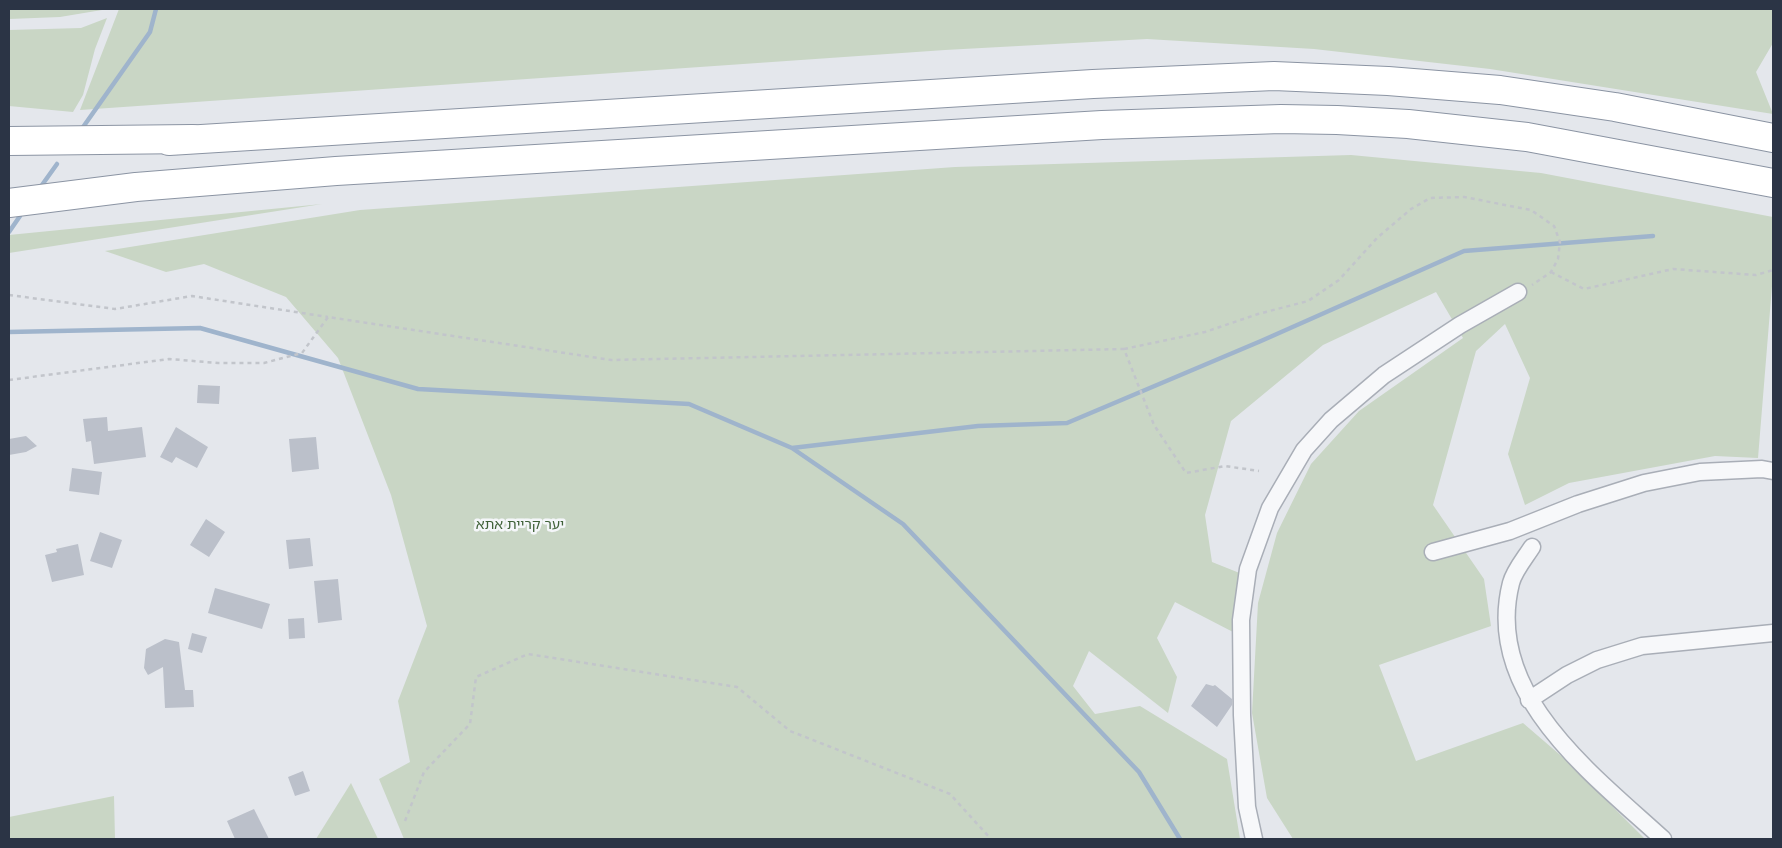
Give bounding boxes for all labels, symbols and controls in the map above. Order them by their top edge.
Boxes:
park label: יער קריית אתא [476,517,564,533]

